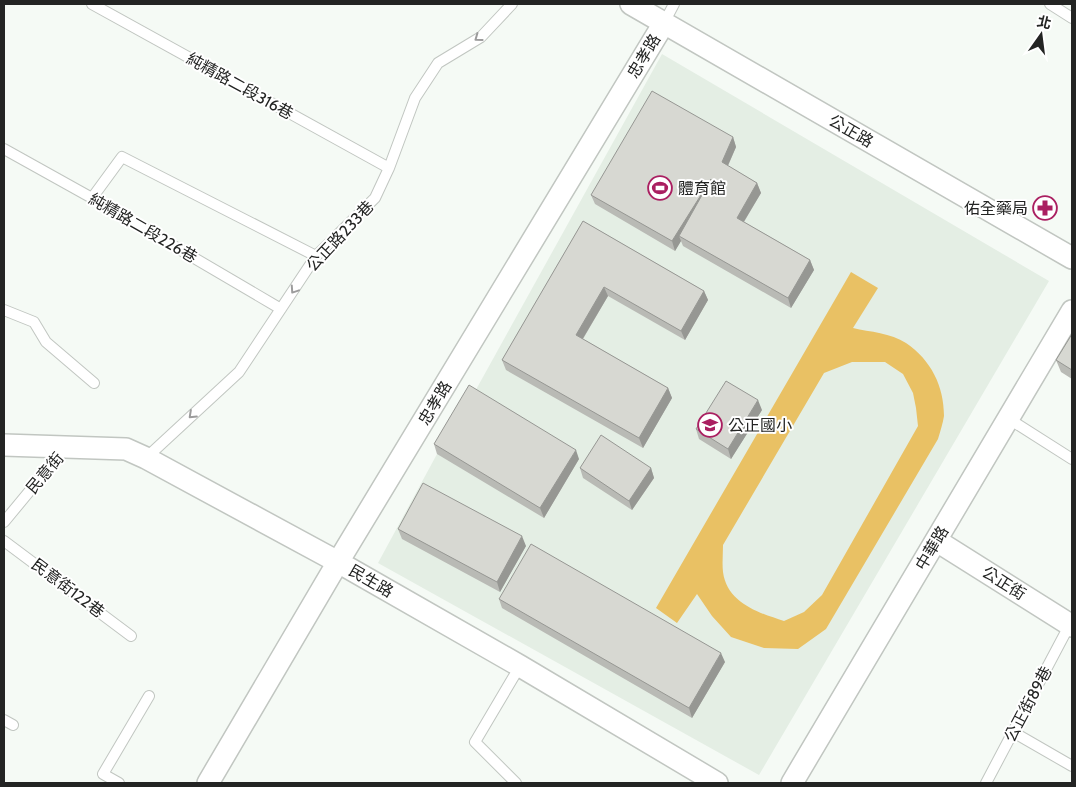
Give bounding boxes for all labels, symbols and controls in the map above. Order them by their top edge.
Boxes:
north arrow [1016,10,1066,60]
text: 北 [1035,12,1053,33]
street label: 忠孝路 [623,31,665,81]
one-way arrow [474,32,484,41]
street label: 純精路二段316巷 [183,49,297,123]
street label: 公正路 [825,111,877,151]
sports icon: 體育館 [647,175,673,201]
place label: 體育館 [678,179,726,198]
street label: 純精路二段226巷 [85,189,201,267]
pharmacy icon: 佑全藥局 [1032,195,1058,221]
street label: 公正路233巷 [302,197,378,275]
place label: 佑全藥局 [964,199,1028,218]
one-way arrow [290,285,300,294]
street label: 忠孝路 [414,378,456,428]
one-way arrow [188,409,197,418]
school or university icon: 公正國小 [697,412,723,438]
place label: 公正國小 [728,416,792,435]
street label: 民意街 [22,449,68,497]
street label: 中華路 [911,523,953,573]
street label: 民意街122巷 [28,555,108,621]
street label: 民生路 [345,561,397,601]
street label: 公正街 [979,562,1029,604]
street label: 公正街89巷 [1000,663,1056,745]

